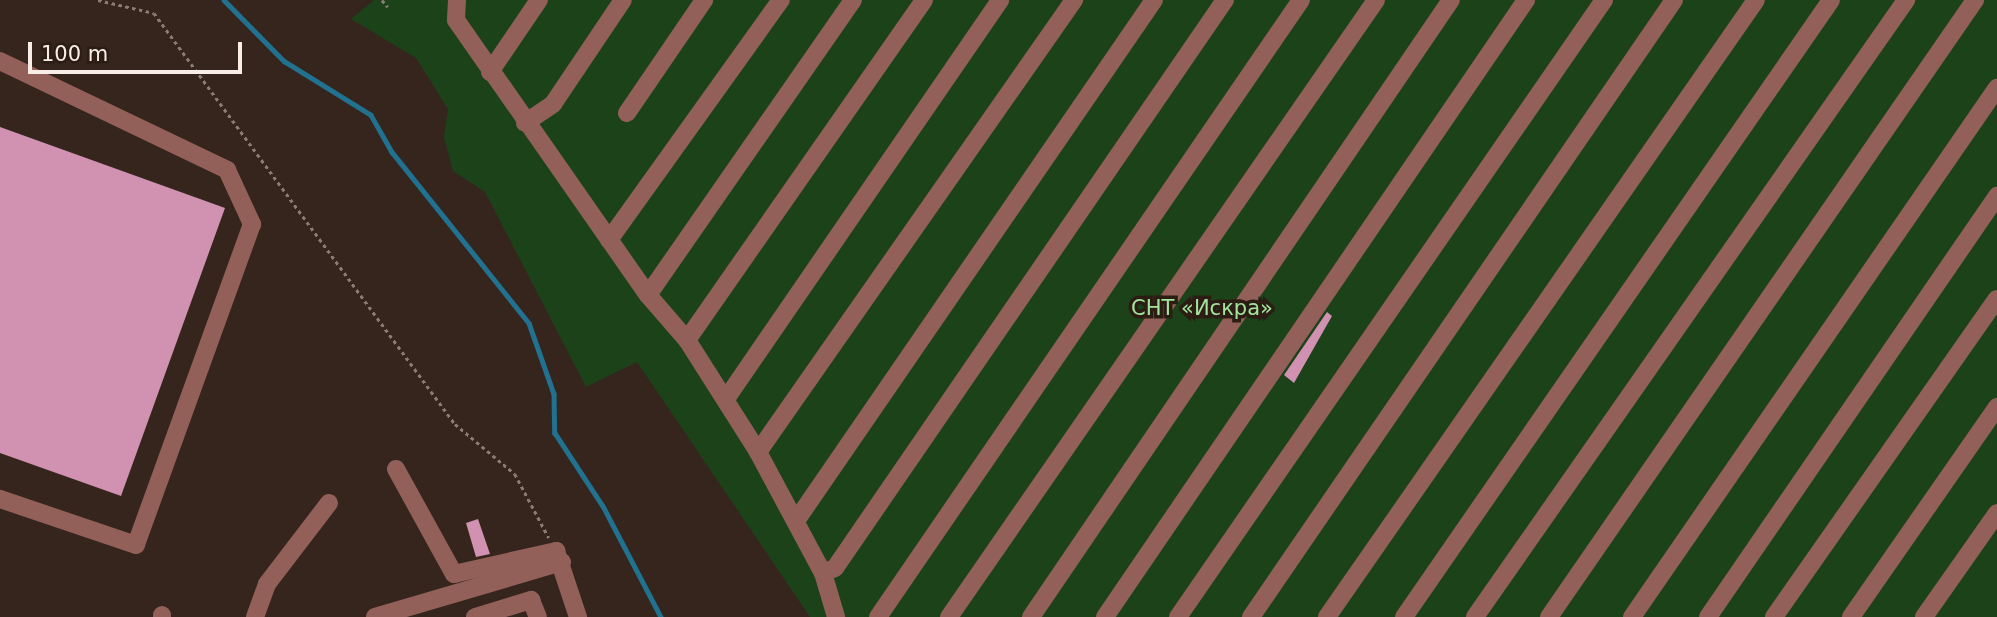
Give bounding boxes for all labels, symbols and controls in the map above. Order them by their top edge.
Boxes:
scale bar [32,28,245,72]
text: 100 m [41,42,108,66]
park label: СНТ «Искра» [1131,295,1273,321]

